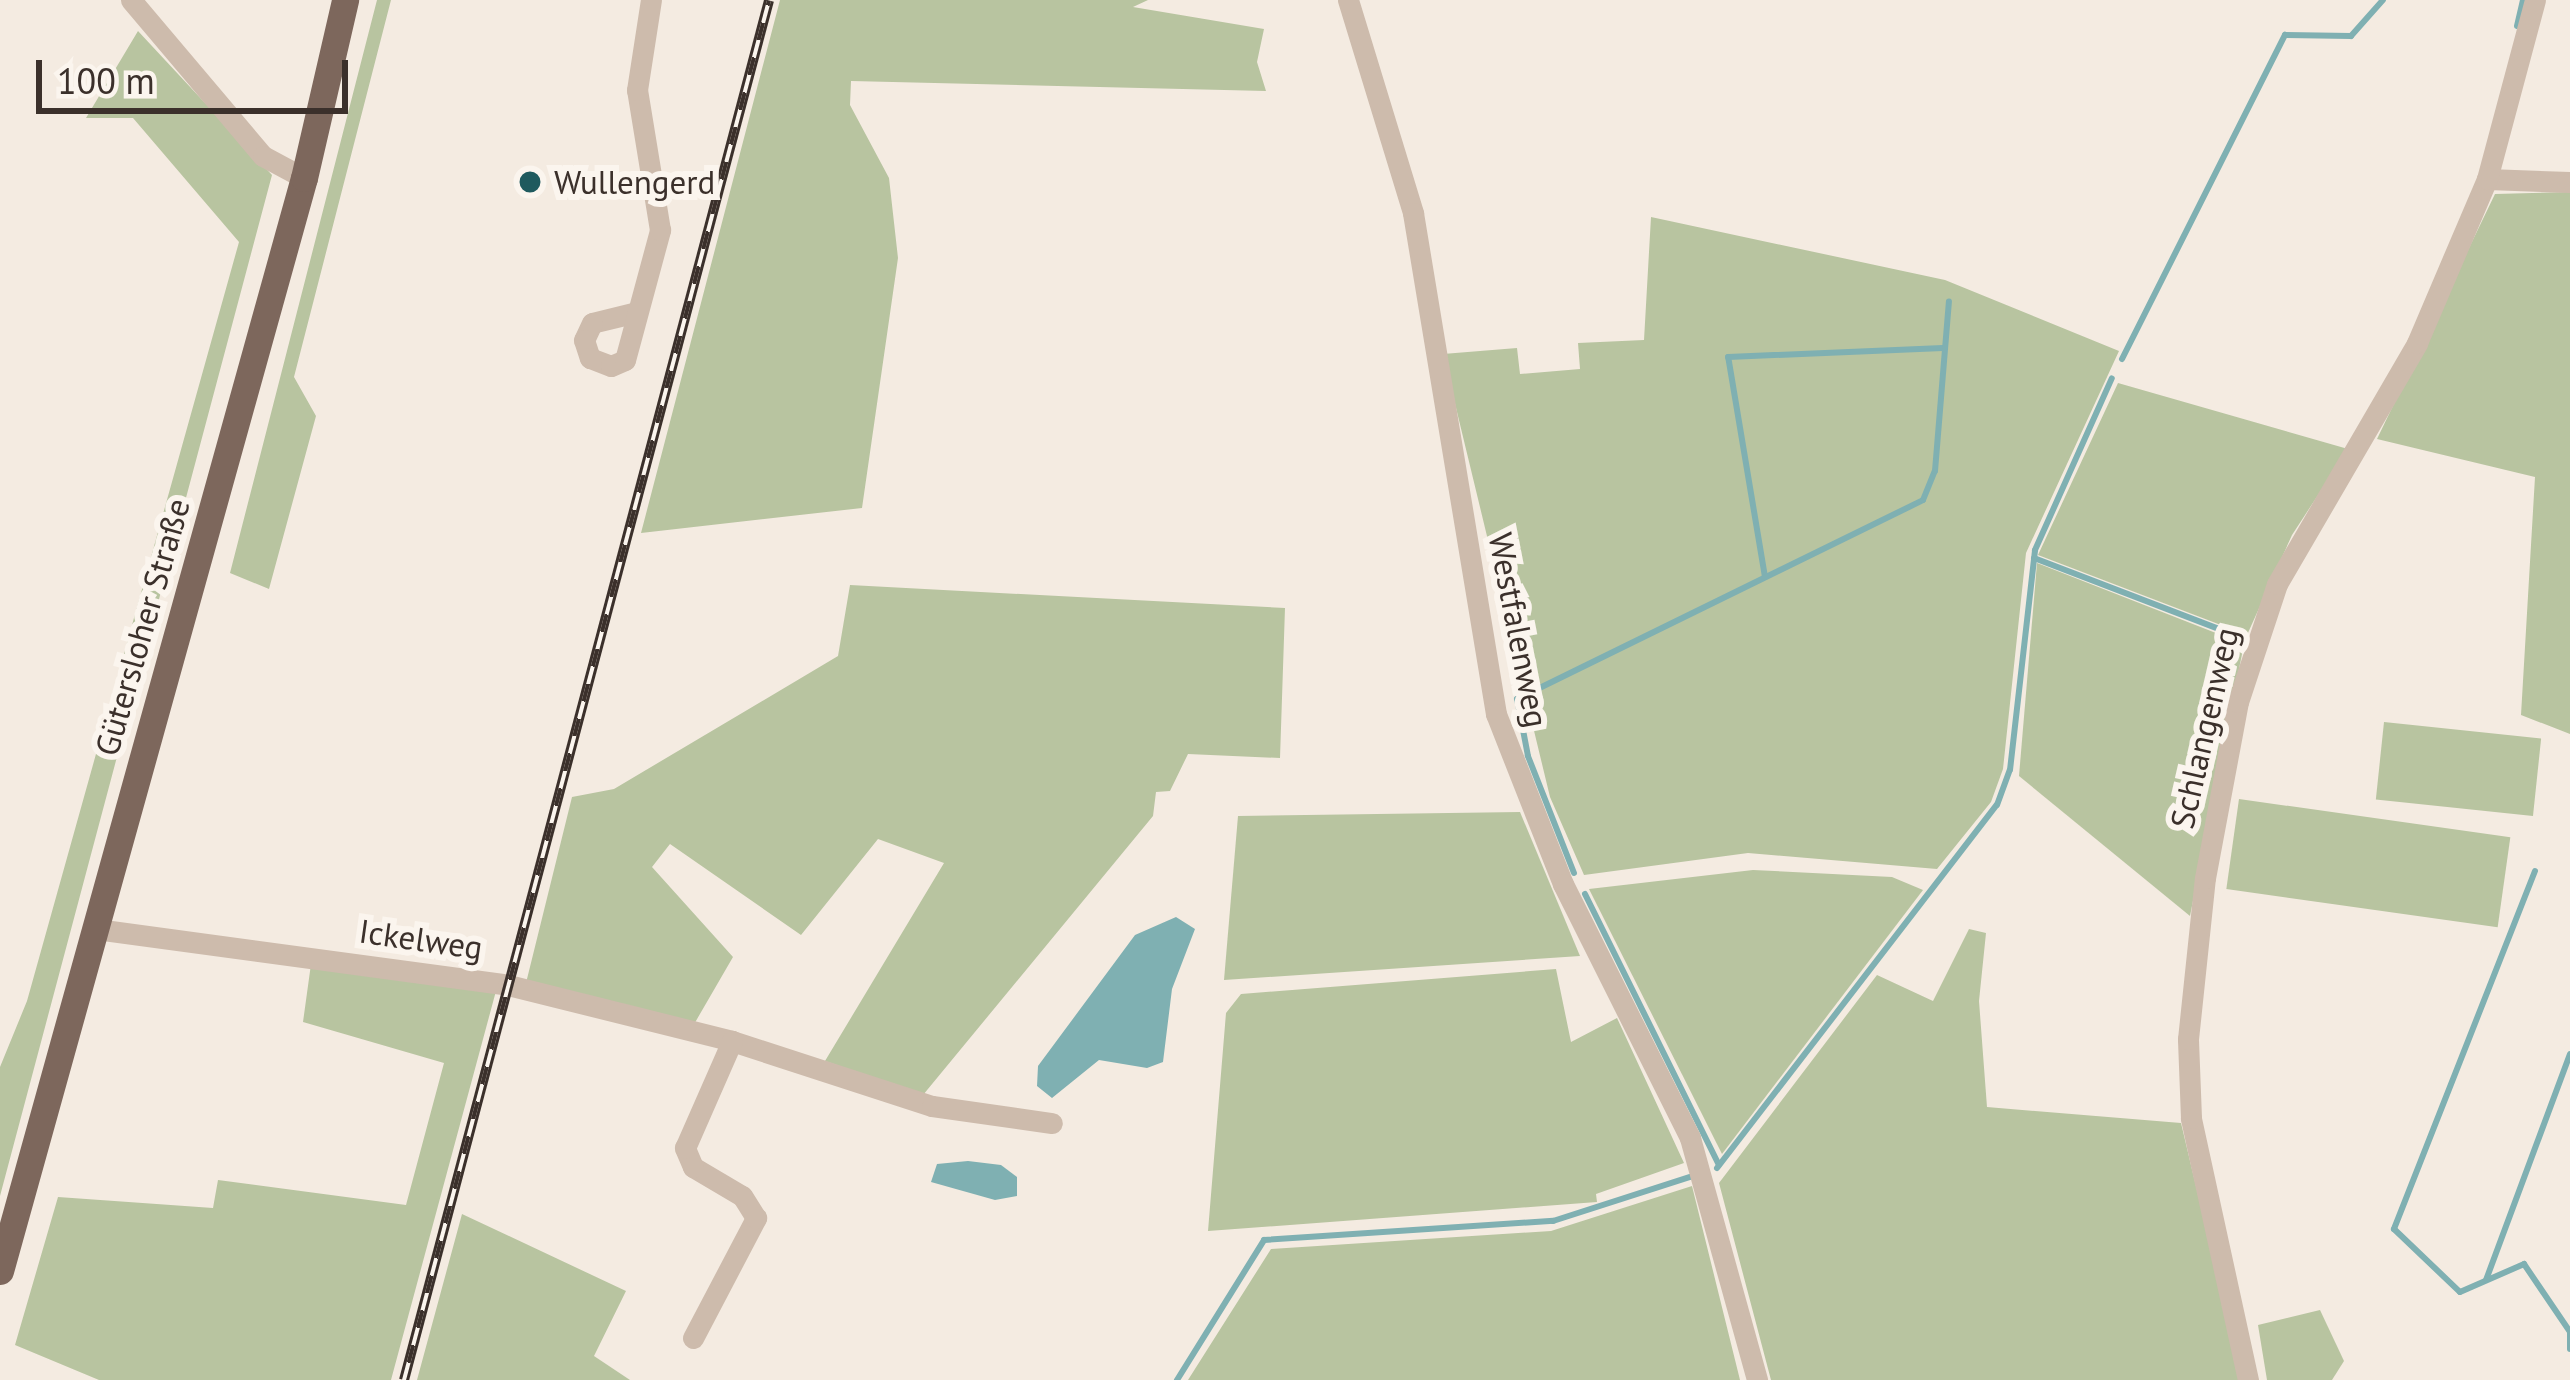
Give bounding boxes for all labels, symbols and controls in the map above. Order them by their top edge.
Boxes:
scale bar [42,36,354,110]
text: 100 m [57,57,155,104]
place label: Wullengerd [554,162,715,202]
marker: Wullengerd [517,169,543,195]
street label: Gütersloher Straße [86,494,198,760]
street label: Westfalenweg [1481,529,1557,731]
street label: Schlangenweg [2162,624,2246,832]
street label: Ickelweg [357,911,485,967]

